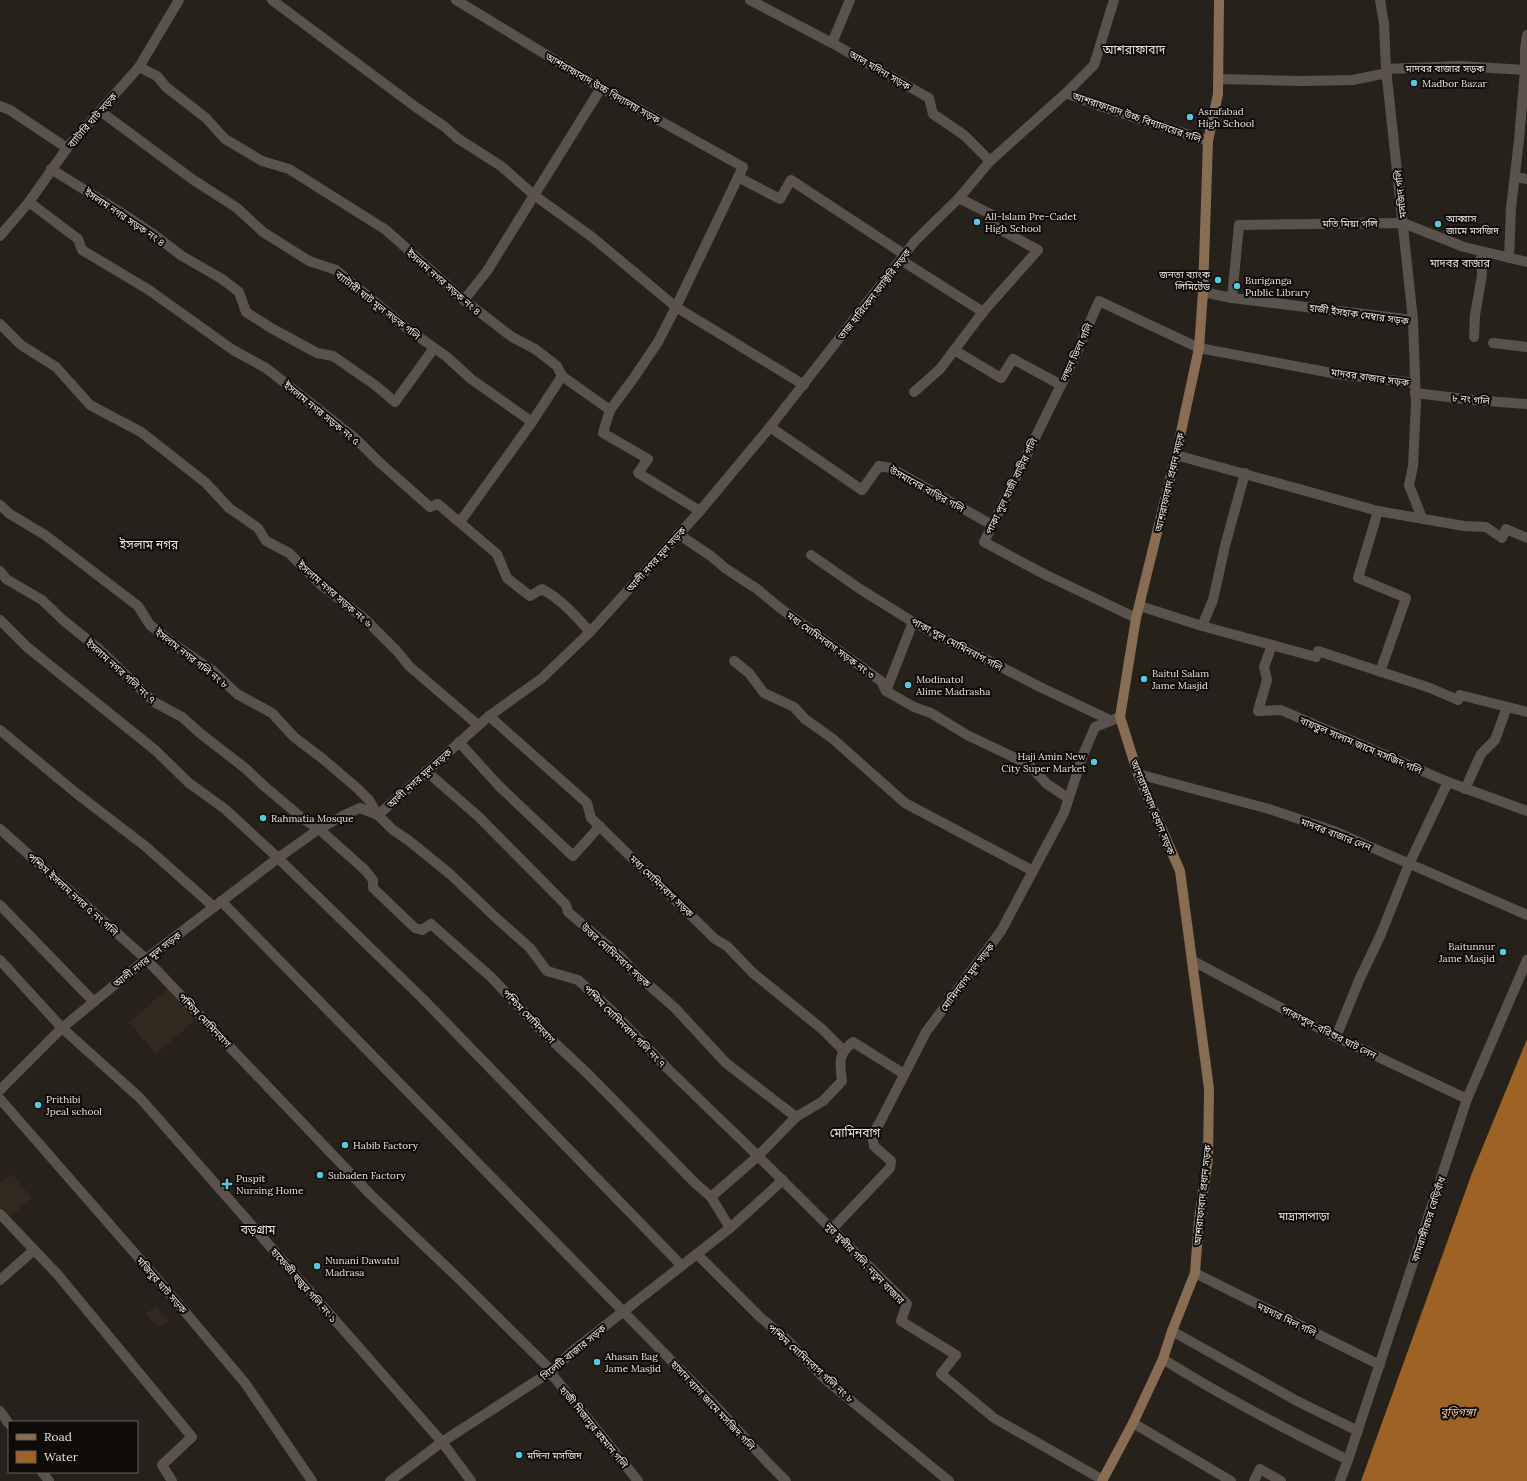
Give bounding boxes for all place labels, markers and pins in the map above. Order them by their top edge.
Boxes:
place label: Madbor Bazar [1422,77,1488,90]
marker: Madbor Bazar [1409,78,1419,88]
place label: Asrafabad High School [1197,105,1255,130]
marker: Asrafabad High School [1185,112,1195,122]
place label: All-Islam Pre-Cadet High School [984,210,1077,235]
place label: আব্বাস জামে মসজিদ [1445,212,1499,237]
marker: All-Islam Pre-Cadet High School [972,217,982,227]
marker: আব্বাস জামে মসজিদ [1433,219,1443,229]
place label: জনতা ব্যাংক লিমিটেড [1158,268,1211,293]
place label: Buriganga Public Library [1245,274,1311,299]
marker: জনতা ব্যাংক লিমিটেড [1213,275,1223,285]
marker: Buriganga Public Library [1232,281,1242,291]
place label: Baitul Salam Jame Masjid [1151,667,1209,692]
place label: Modinatol Alime Madrasha [915,673,990,698]
marker: Baitul Salam Jame Masjid [1139,674,1149,684]
marker: Modinatol Alime Madrasha [903,680,913,690]
place label: Haji Amin New City Super Market [1001,750,1086,775]
marker: Haji Amin New City Super Market [1089,757,1099,767]
place label: Rahmatia Mosque [271,812,354,825]
marker: Rahmatia Mosque [258,813,268,823]
place label: Baitunnur Jame Masjid [1438,940,1496,965]
marker: Baitunnur Jame Masjid [1498,947,1508,957]
place label: Prithibi Jpeal school [45,1093,102,1118]
marker: Prithibi Jpeal school [33,1100,43,1110]
place label: Habib Factory [353,1139,419,1152]
marker: Habib Factory [340,1140,350,1150]
place label: Subaden Factory [328,1169,406,1182]
marker: Subaden Factory [315,1170,325,1180]
place label: Puspit Nursing Home [236,1172,304,1197]
marker: Puspit Nursing Home [221,1178,233,1190]
place label: Nunani Dawatul Madrasa [325,1254,400,1279]
marker: Nunani Dawatul Madrasa [312,1261,322,1271]
place label: Ahasan Bag Jame Masjid [604,1350,661,1375]
marker: Ahasan Bag Jame Masjid [592,1357,602,1367]
place label: মদিনা মসজিদ [526,1449,582,1462]
marker: মদিনা মসজিদ [514,1450,524,1460]

